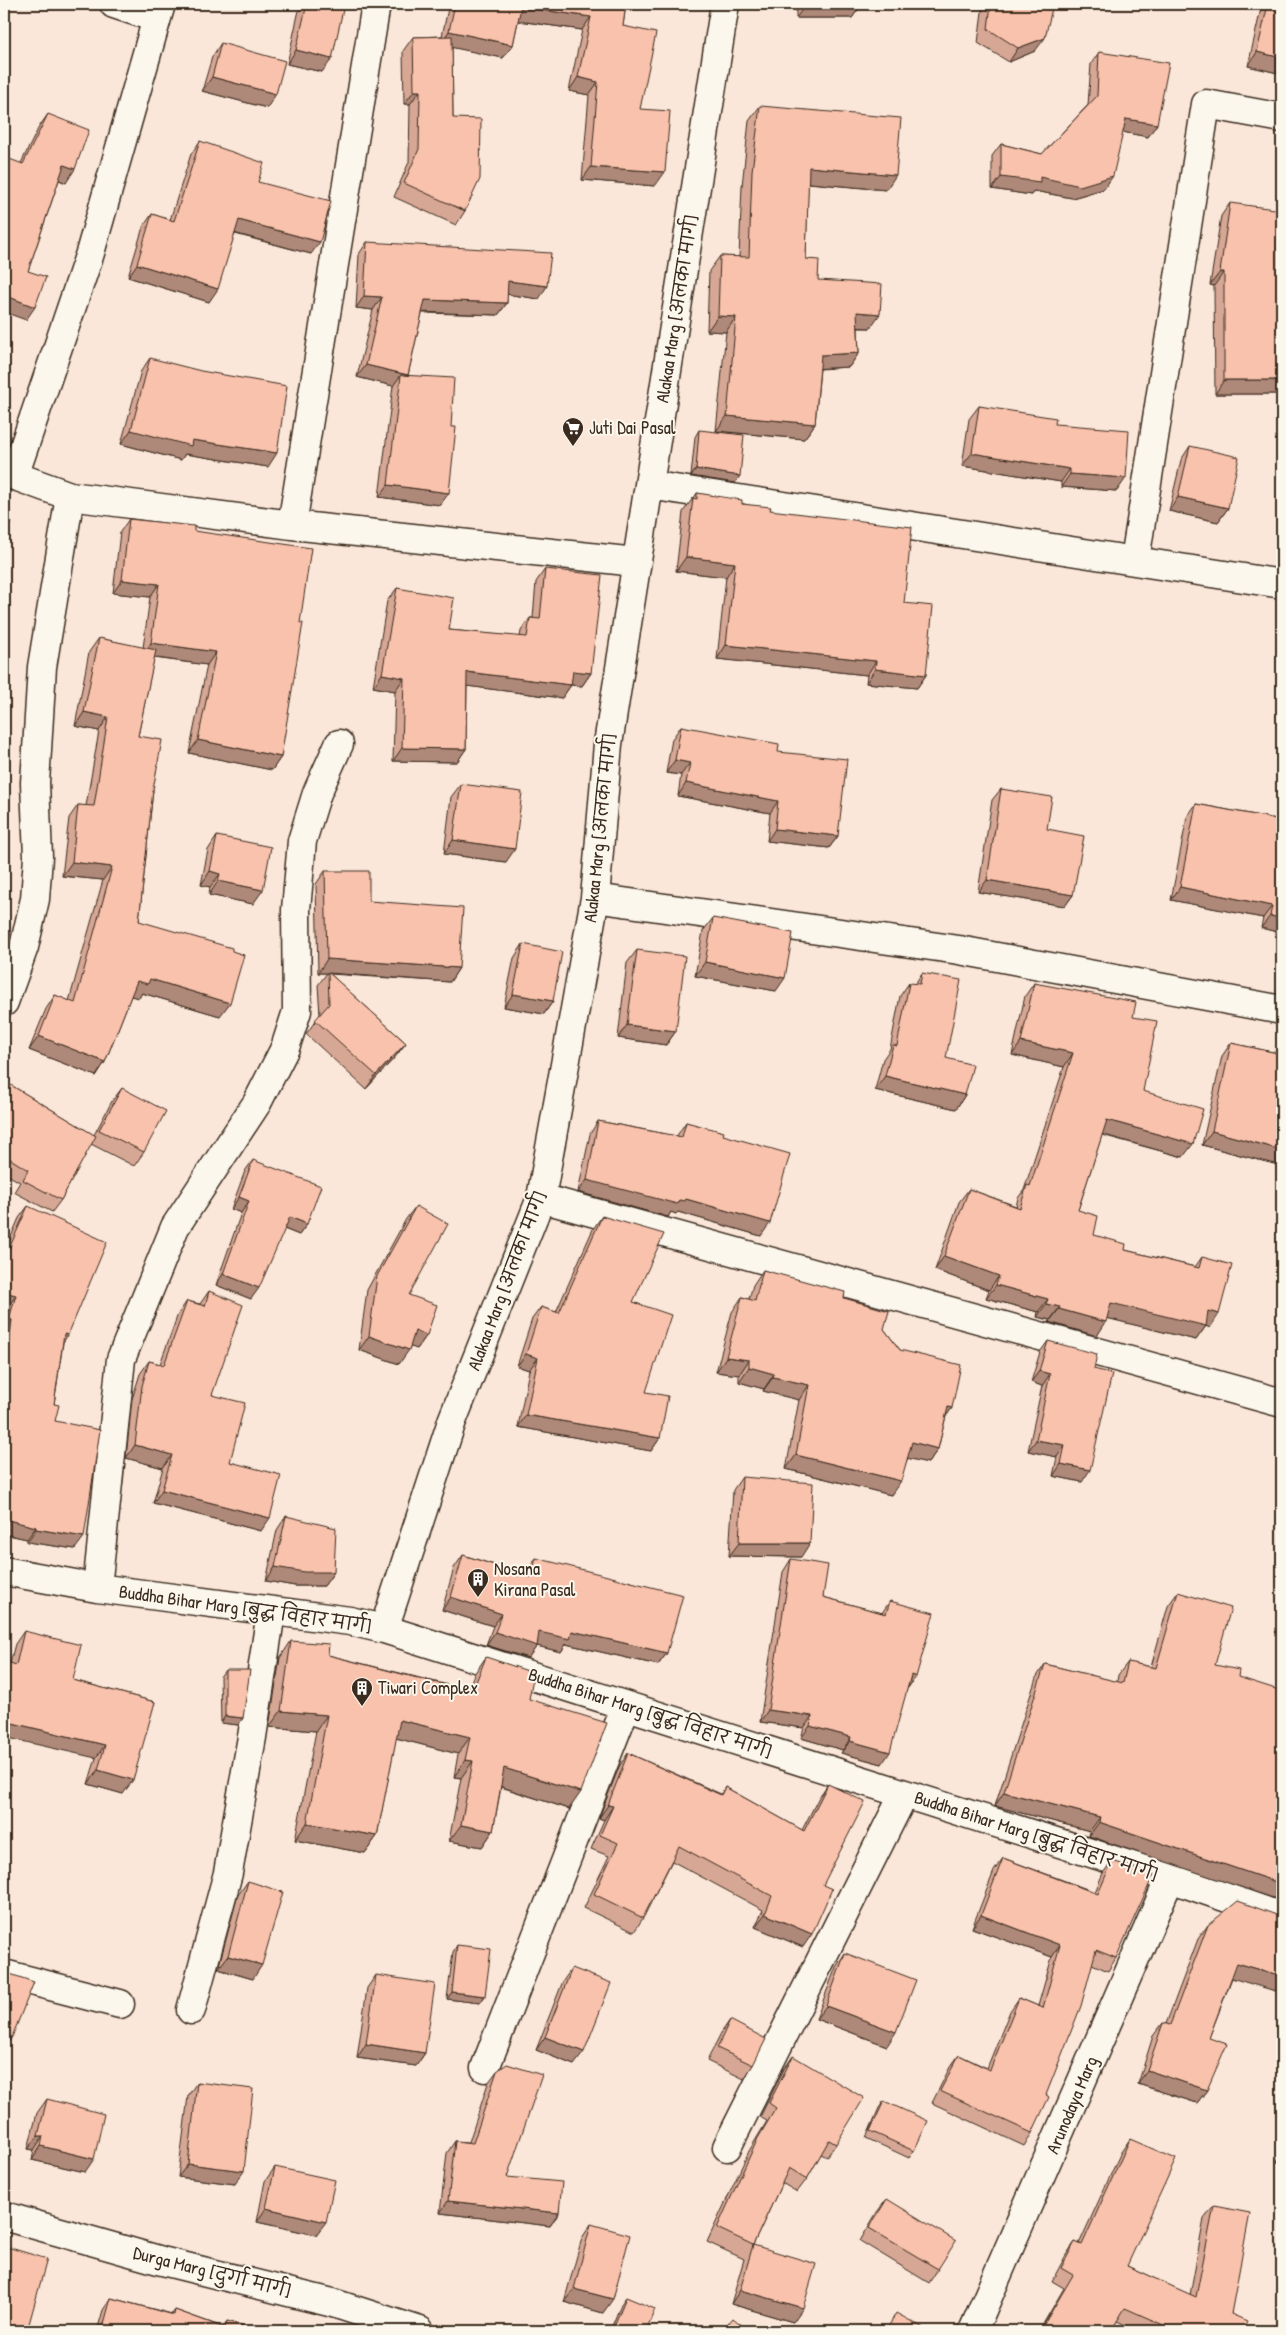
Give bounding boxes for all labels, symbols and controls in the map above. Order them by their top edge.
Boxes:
street label: Alakaa Marg [अलका मार्ग] [648,213,704,405]
place label: Juti Dai Pasal [589,415,676,440]
supermarket icon: Juti Dai Pasal [561,416,585,447]
street label: Alakaa Marg [अलका मार्ग] [576,732,622,924]
street label: Alakaa Marg [अलका मार्ग] [460,1187,552,1374]
place label: Nosana Kirana Pasal [494,1556,575,1602]
building icon: Nosana Kirana Pasal [466,1567,490,1598]
street label: Buddha Bihar Marg [बुद्ध विहार मार्ग] [117,1577,373,1640]
street label: Buddha Bihar Marg [बुद्ध विहार मार्ग] [525,1660,775,1765]
place label: Tiwari Complex [378,1675,478,1700]
building icon: Tiwari Complex [350,1676,374,1707]
street label: Buddha Bihar Marg [बुद्ध विहार मार्ग] [911,1783,1161,1888]
street label: Arunodaya Marg [1040,2052,1103,2158]
street label: Durga Marg [दुर्गा मार्ग] [130,2239,294,2306]

